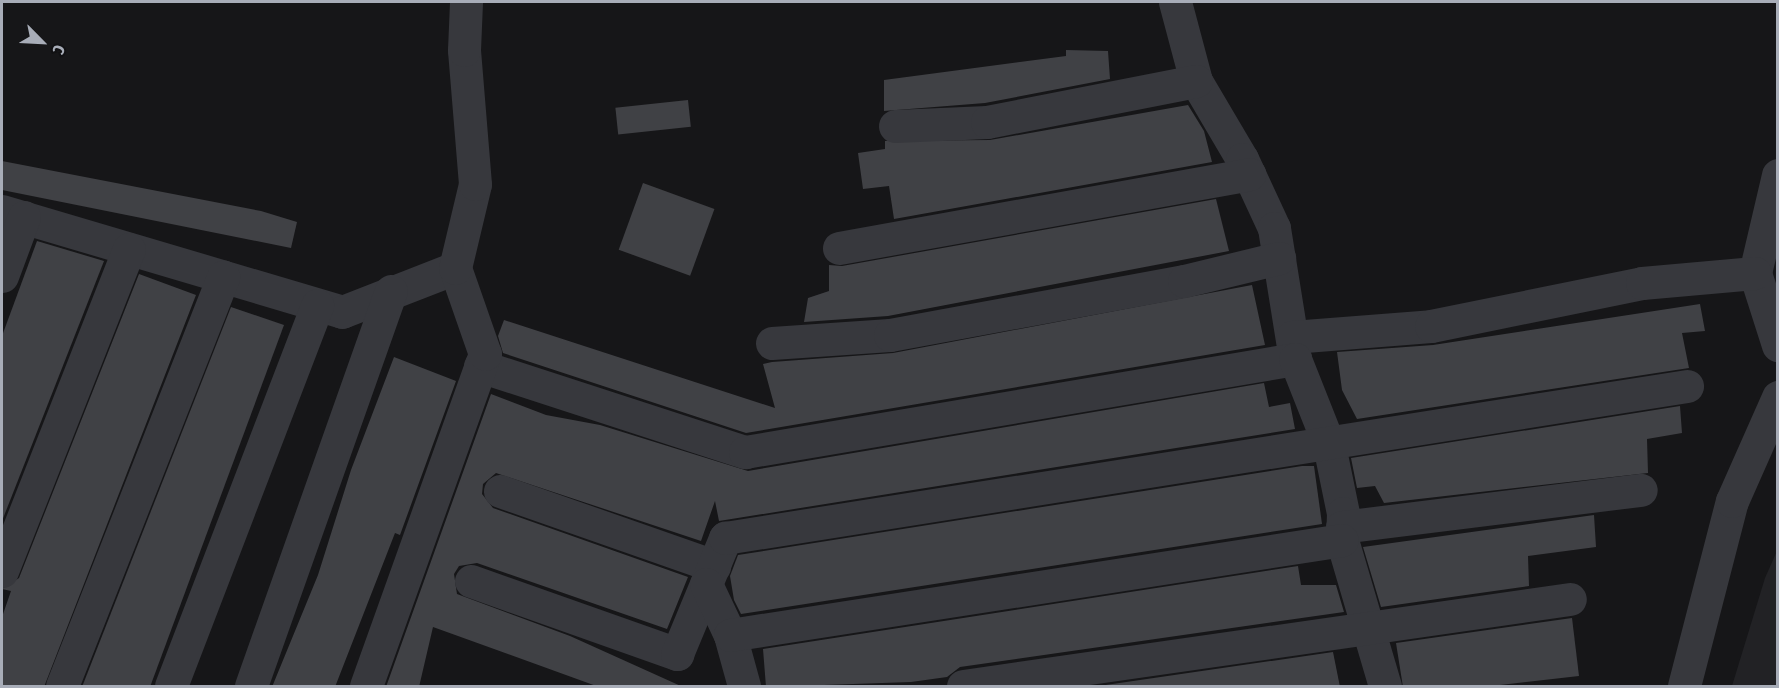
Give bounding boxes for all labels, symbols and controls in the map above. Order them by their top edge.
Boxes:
north arrow [12,12,72,72]
text: С [49,42,69,57]

